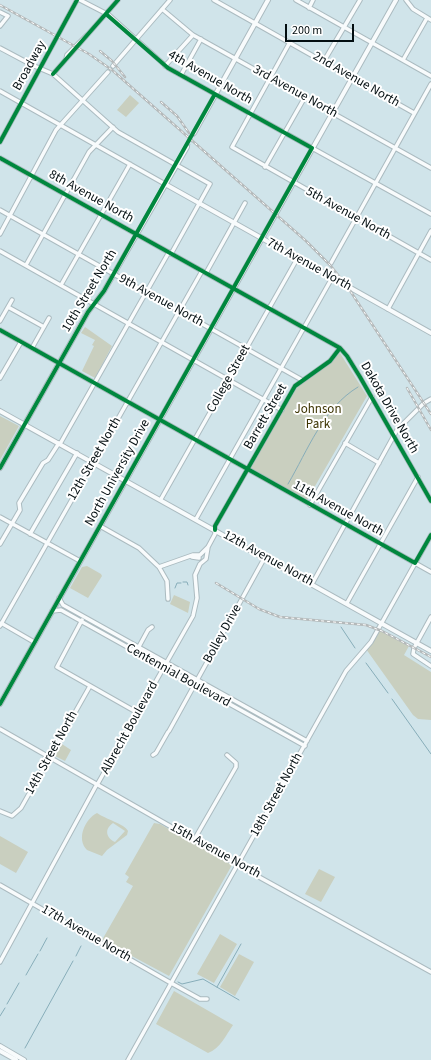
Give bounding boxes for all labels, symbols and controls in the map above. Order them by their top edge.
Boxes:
scale bar [287,16,356,42]
text: 200 m [292,22,322,39]
street label: Broadway [10,38,50,94]
street label: 4th Avenue North [165,48,255,108]
street label: 2nd Avenue North [310,49,402,111]
street label: 3rd Avenue North [250,62,340,122]
street label: 8th Avenue North [46,167,136,227]
street label: 5th Avenue North [303,184,393,244]
street label: 7th Avenue North [264,235,354,295]
street label: 10th Street North [59,247,121,335]
street label: 9th Avenue North [116,271,206,331]
street label: College Street [204,342,254,416]
street label: Dakota Drive North [356,359,422,457]
street label: Barrett Street [241,381,291,453]
park label: Johnson Park [294,402,342,433]
street label: 12th Street North [65,415,125,503]
street label: North University Drive [82,417,154,529]
street label: 11th Avenue North [290,478,386,540]
street label: 12th Avenue North [220,528,316,590]
street label: Bolley Drive [200,602,246,666]
street label: Centennial Boulevard [123,641,233,711]
street label: Albrecht Boulevard [98,679,162,777]
street label: 14th Street North [22,708,82,798]
street label: 18th Street North [247,750,307,840]
street label: 15th Avenue North [167,820,263,882]
street label: 17th Avenue North [38,902,134,966]

